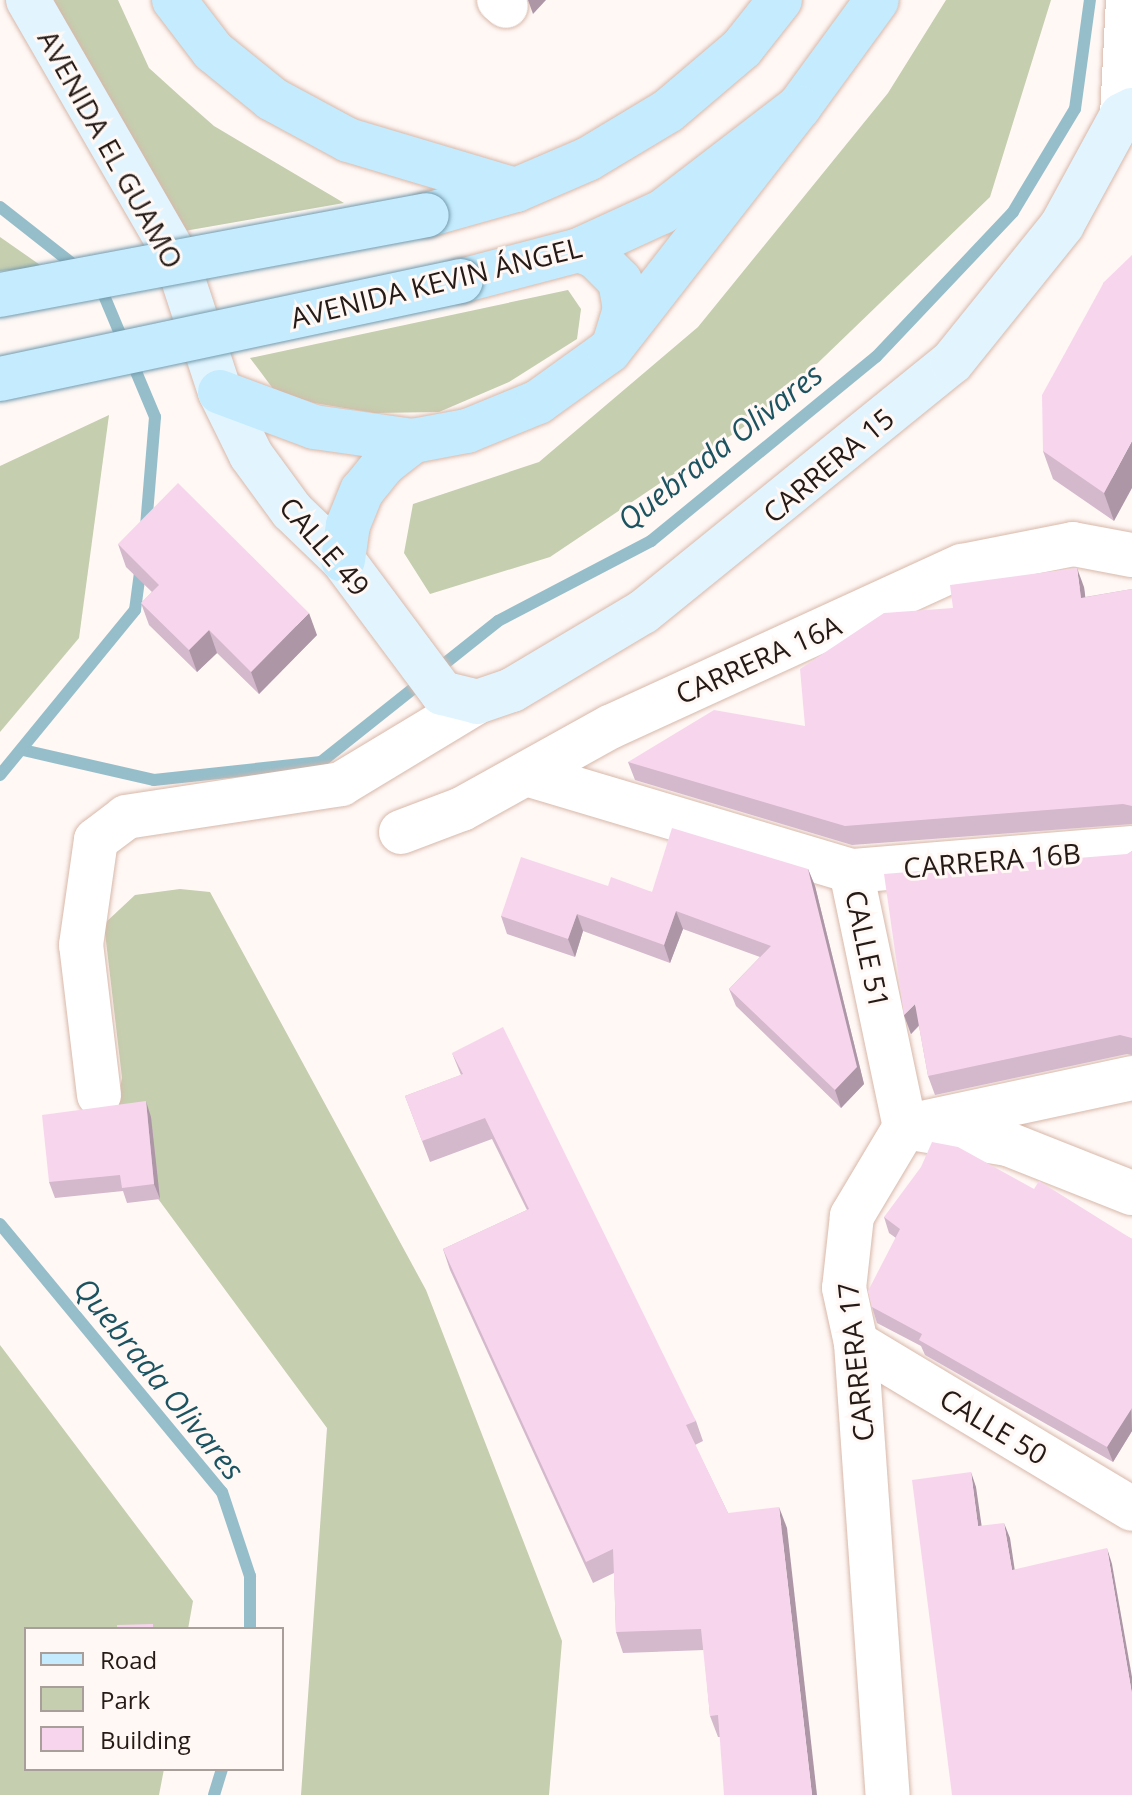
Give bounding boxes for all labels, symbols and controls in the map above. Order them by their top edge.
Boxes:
street label: AVENIDA EL GUAMO [32,24,190,274]
street label: AVENIDA KEVIN ÁNGEL [287,230,585,334]
water label: Quebrada Olivares [611,356,829,538]
street label: CARRERA 15 [756,401,900,529]
street label: CALLE 49 [273,490,377,602]
street label: CARRERA 16A [670,608,846,710]
street label: CARRERA 16B [902,836,1082,884]
street label: CALLE 51 [839,887,897,1011]
water label: Quebrada Olivares [67,1271,251,1487]
street label: CARRERA 17 [830,1281,880,1443]
street label: CALLE 50 [934,1381,1054,1471]
legend [24,1627,284,1771]
text: Road [100,1643,157,1676]
text: Park [100,1683,150,1716]
text: Building [100,1723,191,1756]

